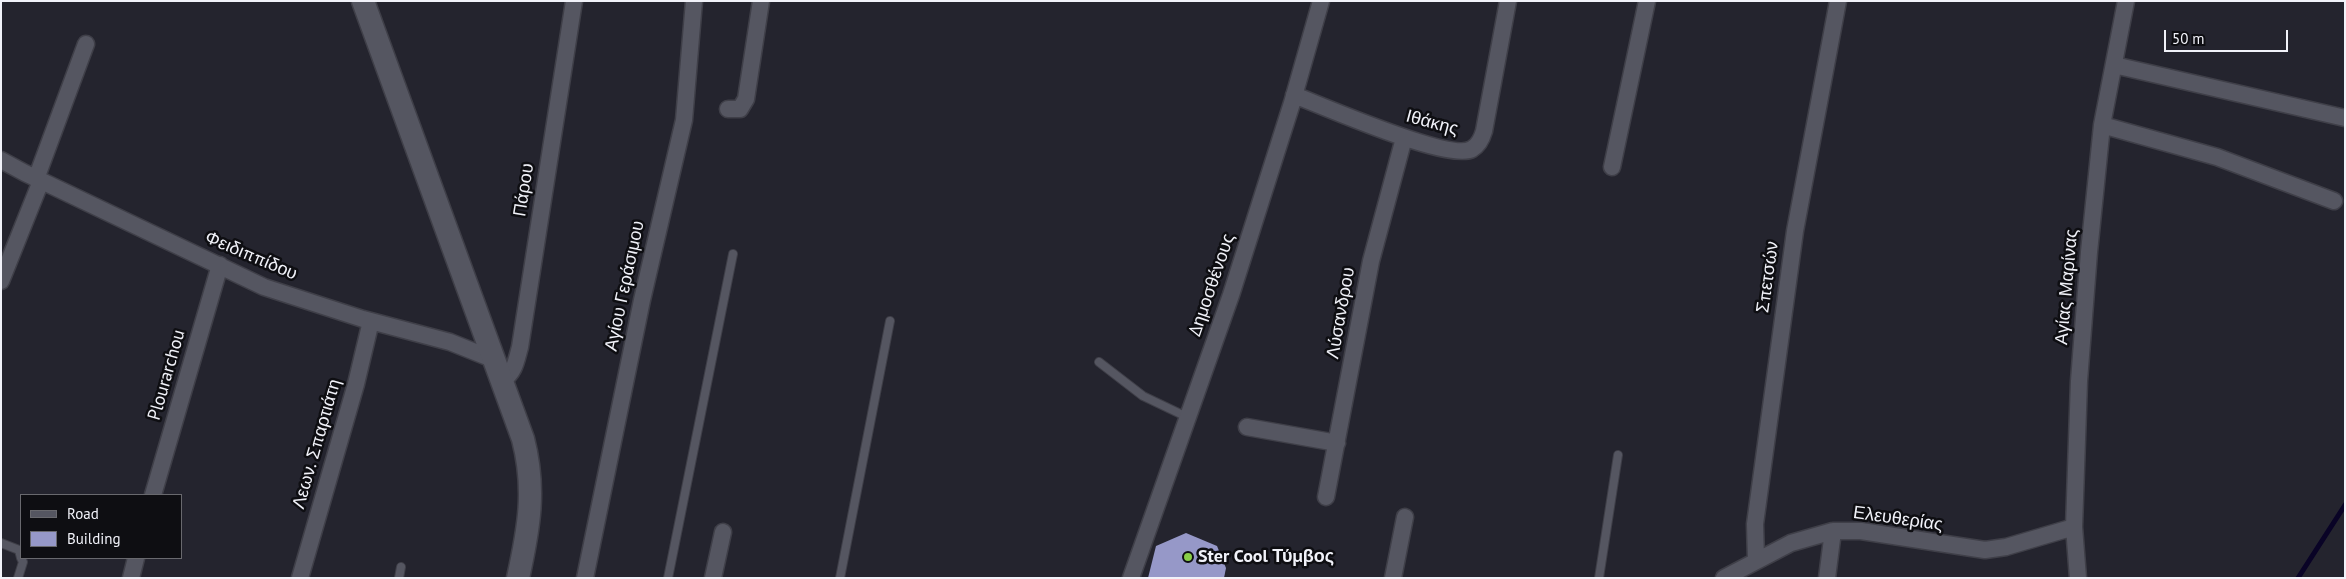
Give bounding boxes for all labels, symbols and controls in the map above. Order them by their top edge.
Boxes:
scale bar [2166,20,2290,52]
text: 50 m [2172,29,2205,48]
street label: Ιθάκης [1404,106,1460,140]
street label: Πάρου [509,162,539,218]
street label: Αγίου Γεράσιμου [601,219,649,353]
street label: Φειδιππίδου [202,227,300,285]
street label: Αγίας Μαρίνας [2051,228,2083,346]
street label: Δημοσθένους [1184,231,1240,339]
street label: Σπετσών [1752,240,1784,314]
street label: Λύσανδρου [1322,266,1360,360]
street label: Plourarchou [144,327,190,423]
street label: Λεων. Σπαρτιάτη [288,377,346,511]
legend [20,494,182,559]
street label: Ελευθερίας [1852,502,1944,536]
text: Road [67,504,99,523]
text: Building [67,529,121,548]
place label: Ster Cool Τύμβος [1198,546,1334,568]
marker: Ster Cool Τύμβος [1182,551,1194,563]

